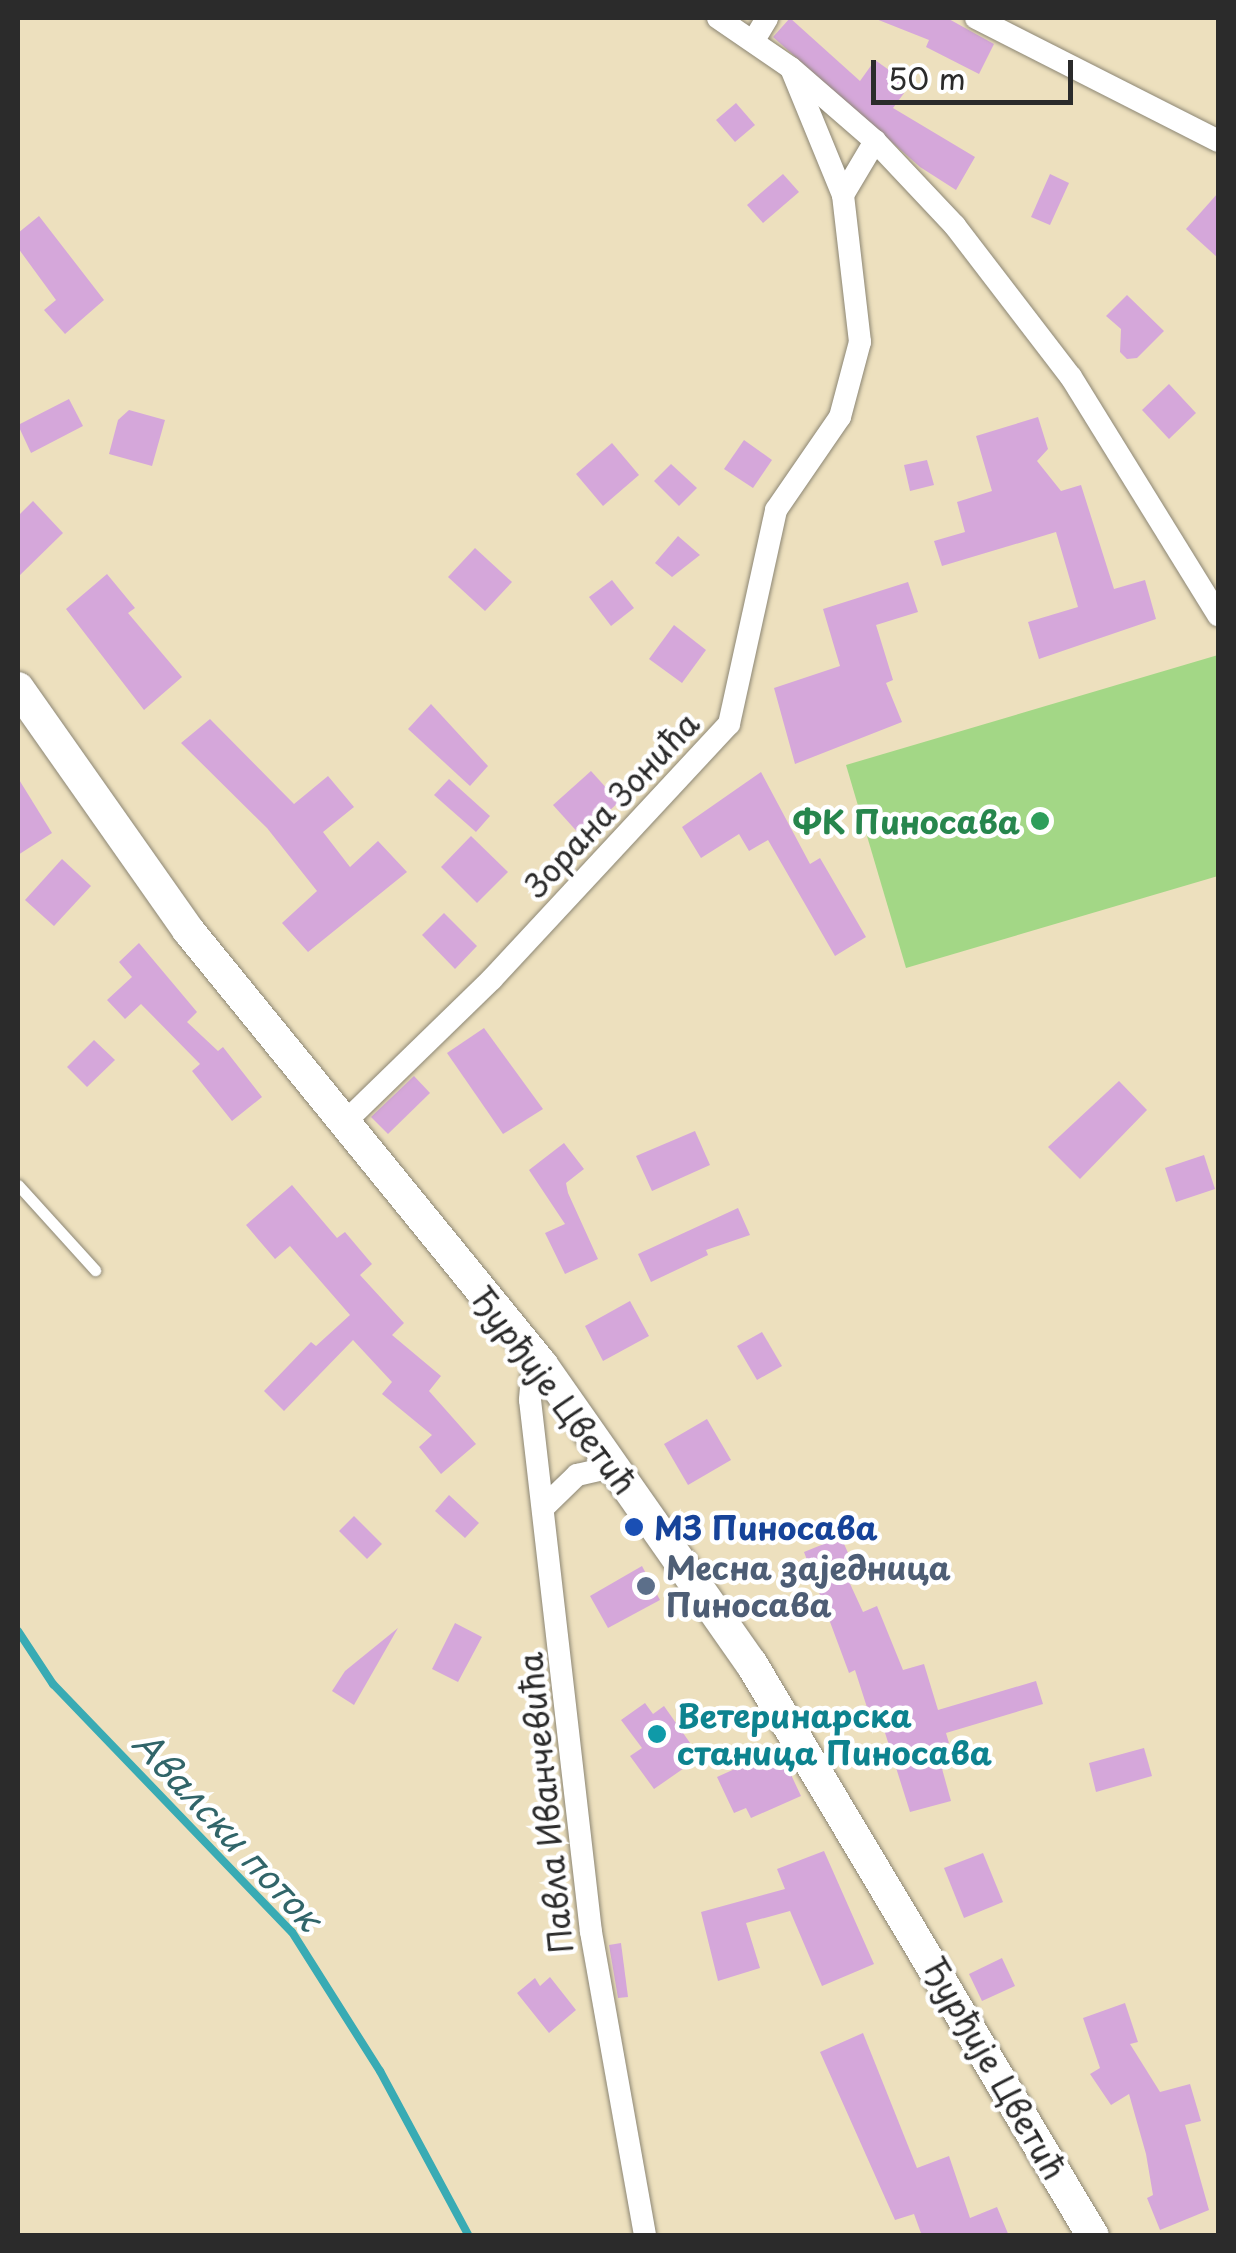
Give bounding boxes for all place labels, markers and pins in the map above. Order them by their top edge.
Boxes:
place label: ФК Пиносава [791,802,1020,840]
marker: ФК Пиносава [1029,810,1051,832]
place label: МЗ Пиносава [654,1508,881,1546]
marker: МЗ Пиносава [623,1516,645,1538]
place label: Месна заједница Пиносава [666,1549,951,1624]
marker: Месна заједница Пиносава [635,1575,657,1597]
place label: Ветеринарска станица Пиносава [677,1697,992,1772]
marker: Ветеринарска станица Пиносава [646,1723,668,1745]

